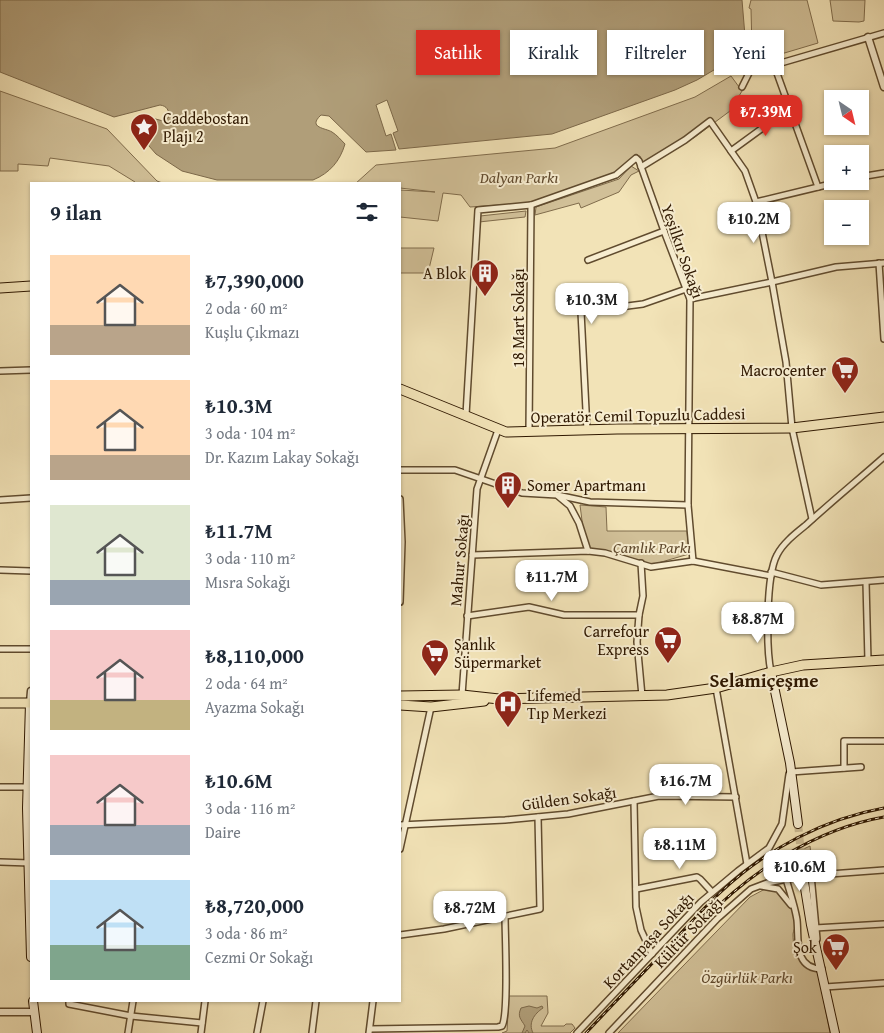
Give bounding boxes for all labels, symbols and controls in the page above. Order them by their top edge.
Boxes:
chip: Satılık [416,30,500,75]
chip: Kiralık [510,30,597,75]
chip: Filtreler [607,30,704,75]
chip: Yeni [714,30,784,75]
north arrow [824,90,869,135]
map controls [824,90,869,245]
pin: ₺7.39M [725,94,807,137]
text: ₺7.39M [740,99,792,123]
place label: Caddebostan Plajı 2 [163,106,249,148]
place icon: Caddebostan Plajı 2 [129,112,159,151]
button: + [824,145,869,190]
park label: Dalyan Parkı [479,165,558,189]
text: 9 ilan [50,197,102,228]
icon: filters [353,198,381,226]
button: − [824,200,869,245]
street label: Yeşilkır Sokağı [656,201,711,302]
pin: ₺10.2M [713,202,795,244]
text: ₺10.2M [728,206,780,230]
building icon: A Blok [470,258,500,297]
place label: A Blok [423,261,467,285]
text: ₺7,390,000 [205,265,304,296]
street label: 18 Mart Sokağı [506,268,530,368]
icon: home [90,275,150,335]
pin: ₺10.3M [551,282,633,325]
text: ₺10.3M [566,287,618,311]
text: 2 oda · 60 m² [205,296,288,320]
text: Kuşlu Çıkmazı [205,320,300,344]
supermarket icon: Macrocenter [830,355,860,394]
place label: Macrocenter [740,358,826,382]
text: ₺10.3M [205,390,273,421]
icon: home [90,400,150,460]
street label: Operatör Cemil Topuzlu Caddesi [530,401,746,429]
text: 3 oda · 104 m² [205,421,295,445]
text: Dr. Kazım Lakay Sokağı [205,445,359,469]
building icon: Somer Apartmanı [493,470,523,509]
place label: Somer Apartmanı [527,473,646,497]
street label: Mahur Sokağı [443,512,475,607]
text: ₺11.7M [205,515,273,546]
icon: home [90,525,150,585]
park label: Çamlık Parkı [613,535,691,559]
text: 3 oda · 110 m² [205,546,295,570]
pin: ₺11.7M [511,560,593,602]
text: ₺11.7M [526,564,578,588]
text: Mısra Sokağı [205,570,291,594]
pin: ₺8.87M [717,602,799,644]
text: ₺8.87M [732,606,784,630]
place label: Carrefour Express [584,619,649,661]
supermarket icon: Carrefour Express [653,625,683,664]
place label: Şanlık Süpermarket [454,632,542,674]
supermarket icon: Şanlık Süpermarket [420,638,450,677]
text: ₺8,110,000 [205,640,304,671]
icon: home [90,650,150,710]
district label: Selamiçeşme [710,666,819,694]
text: 2 oda · 64 m² [205,671,288,695]
place label: Lifemed Tıp Merkezi [527,683,607,725]
hospital icon: Lifemed Tıp Merkezi [493,689,523,728]
text: Ayazma Sokağı [205,695,304,719]
pin: ₺16.7M [645,764,727,806]
text: ₺10.6M [205,765,273,796]
text: ₺16.7M [660,768,712,792]
icon: home [90,775,150,835]
street label: Gülden Sokağı [520,779,618,817]
text: 3 oda · 116 m² [205,796,295,820]
text: Daire [205,820,241,844]
pin: ₺8.11M [639,828,721,870]
text: ₺8.11M [654,832,706,856]
pin: ₺10.6M [759,850,841,892]
text: ₺10.6M [774,854,826,878]
street label: Kortanpaşa Sokağı [597,886,699,994]
text: ₺8,720,000 [205,890,304,921]
pin: ₺8.72M [429,890,511,933]
street label: Kültür Sokağı [648,891,729,973]
text: ₺8.72M [444,895,496,919]
icon: home [90,900,150,960]
text: 3 oda · 86 m² [205,921,288,945]
supermarket icon: Şok [821,932,851,971]
place label: Şok [793,935,818,959]
text: Cezmi Or Sokağı [205,945,313,969]
park label: Özgürlük Parkı [701,965,793,989]

